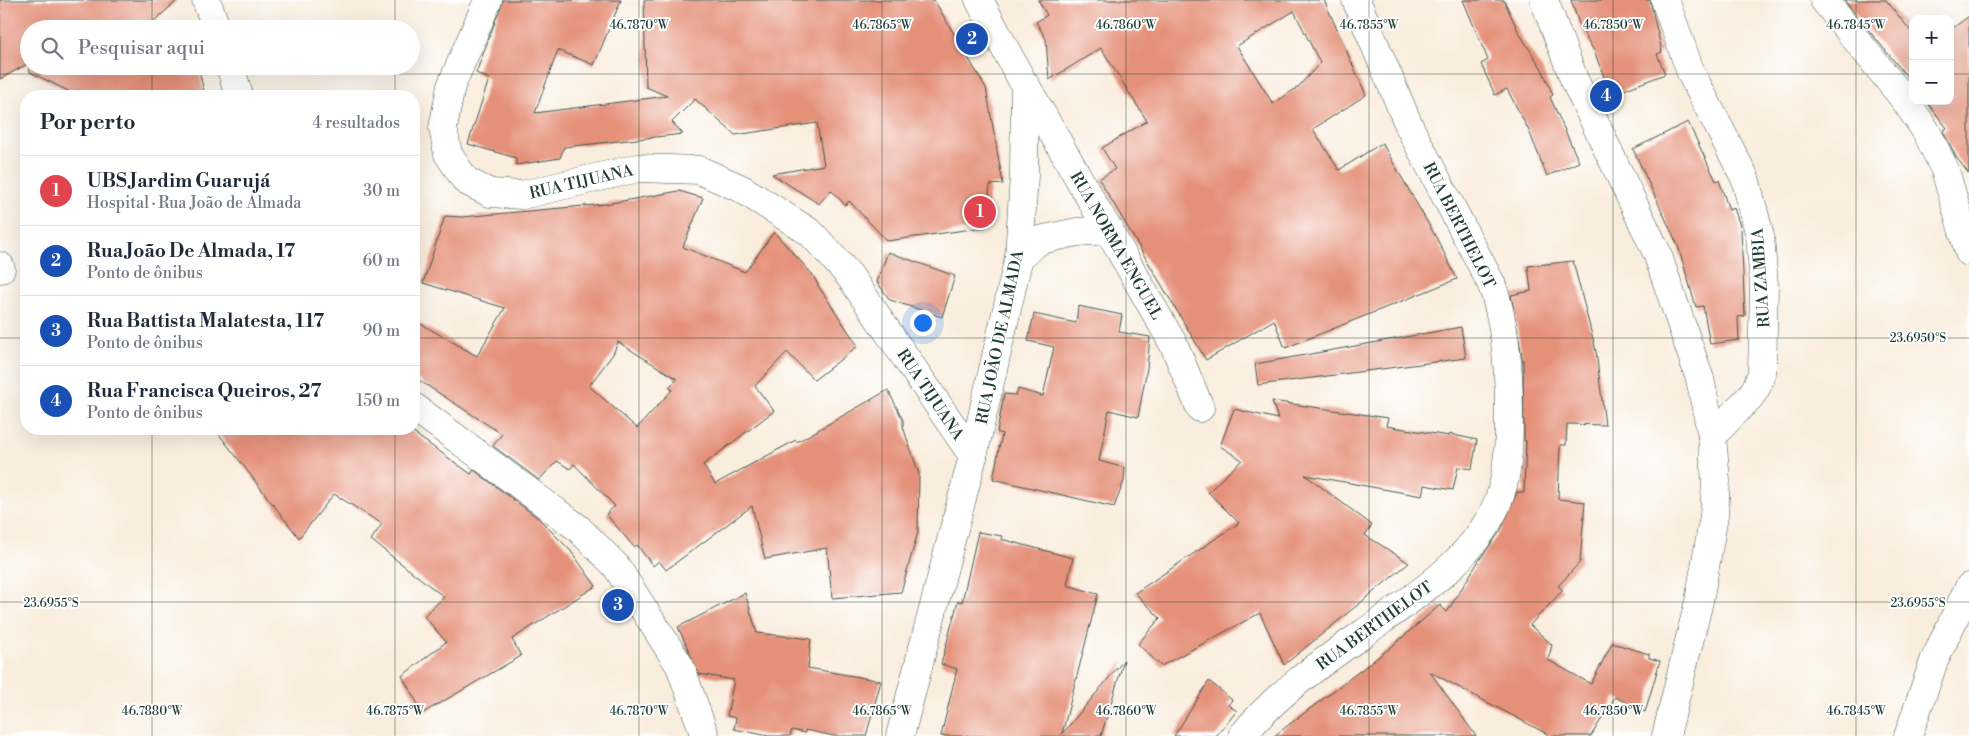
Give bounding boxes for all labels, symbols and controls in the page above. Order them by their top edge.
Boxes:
map controls [1909,15,1954,105]
button: + [1909,15,1954,60]
text: 46.7870°W [609,18,670,33]
text: 46.7865°W [852,18,913,33]
text: 46.7860°W [1096,18,1157,33]
text: 46.7855°W [1340,18,1399,33]
text: 46.7850°W [1583,18,1644,33]
text: 46.7845°W [1826,18,1887,33]
search box [20,20,420,75]
pin: 2 [956,20,988,58]
icon: search [38,34,66,62]
text: Pesquisar aqui [78,36,205,60]
button: − [1909,60,1954,105]
pin: 4 [1590,77,1622,115]
text: Por perto [40,110,136,136]
text: 4 resultados [312,113,400,133]
street label: RUA BERTHELOT [1419,159,1500,292]
street label: RUA TIJUANA [527,160,636,204]
street label: RUA NORMA ENGUEL [1066,168,1167,323]
text: UBS Jardim Guarujá [87,169,270,193]
text: 1 [52,181,60,201]
text: 30 m [363,181,400,201]
text: Hospital · Rua João de Almada [87,193,301,213]
pin: 1 [964,193,996,231]
street label: RUA ZAMBIA [1747,226,1774,328]
text: Rua João De Almada, 17 [87,239,295,263]
street label: RUA JOÃO DE ALMADA [969,247,1028,426]
text: 2 [51,251,61,271]
text: 60 m [362,251,400,271]
text: Ponto de ônibus [87,263,203,283]
text: Rua Battista Malatesta, 117 [87,309,324,333]
your location [910,310,936,336]
text: 3 [51,321,61,341]
text: 90 m [362,321,400,341]
text: 23.6950°S [1890,331,1946,346]
text: Ponto de ônibus [87,333,203,353]
street label: RUA TIJUANA [892,345,969,445]
text: Rua Francisca Queiros, 27 [87,379,322,403]
text: 4 [51,391,61,411]
text: 150 m [356,391,400,411]
text: Ponto de ônibus [87,403,203,423]
street label: RUA BERTHELOT [1313,577,1437,675]
pin: 3 [602,586,634,624]
text: 23.6955°S [23,596,79,611]
text: 23.6955°S [1890,596,1946,611]
text: 46.7880°W [122,704,184,719]
text: 46.7875°W [366,704,425,719]
text: 46.7870°W [609,704,670,719]
text: 46.7865°W [852,704,913,719]
text: 46.7860°W [1096,704,1157,719]
text: 46.7855°W [1340,704,1399,719]
text: 46.7850°W [1583,704,1644,719]
text: 46.7845°W [1826,704,1887,719]

